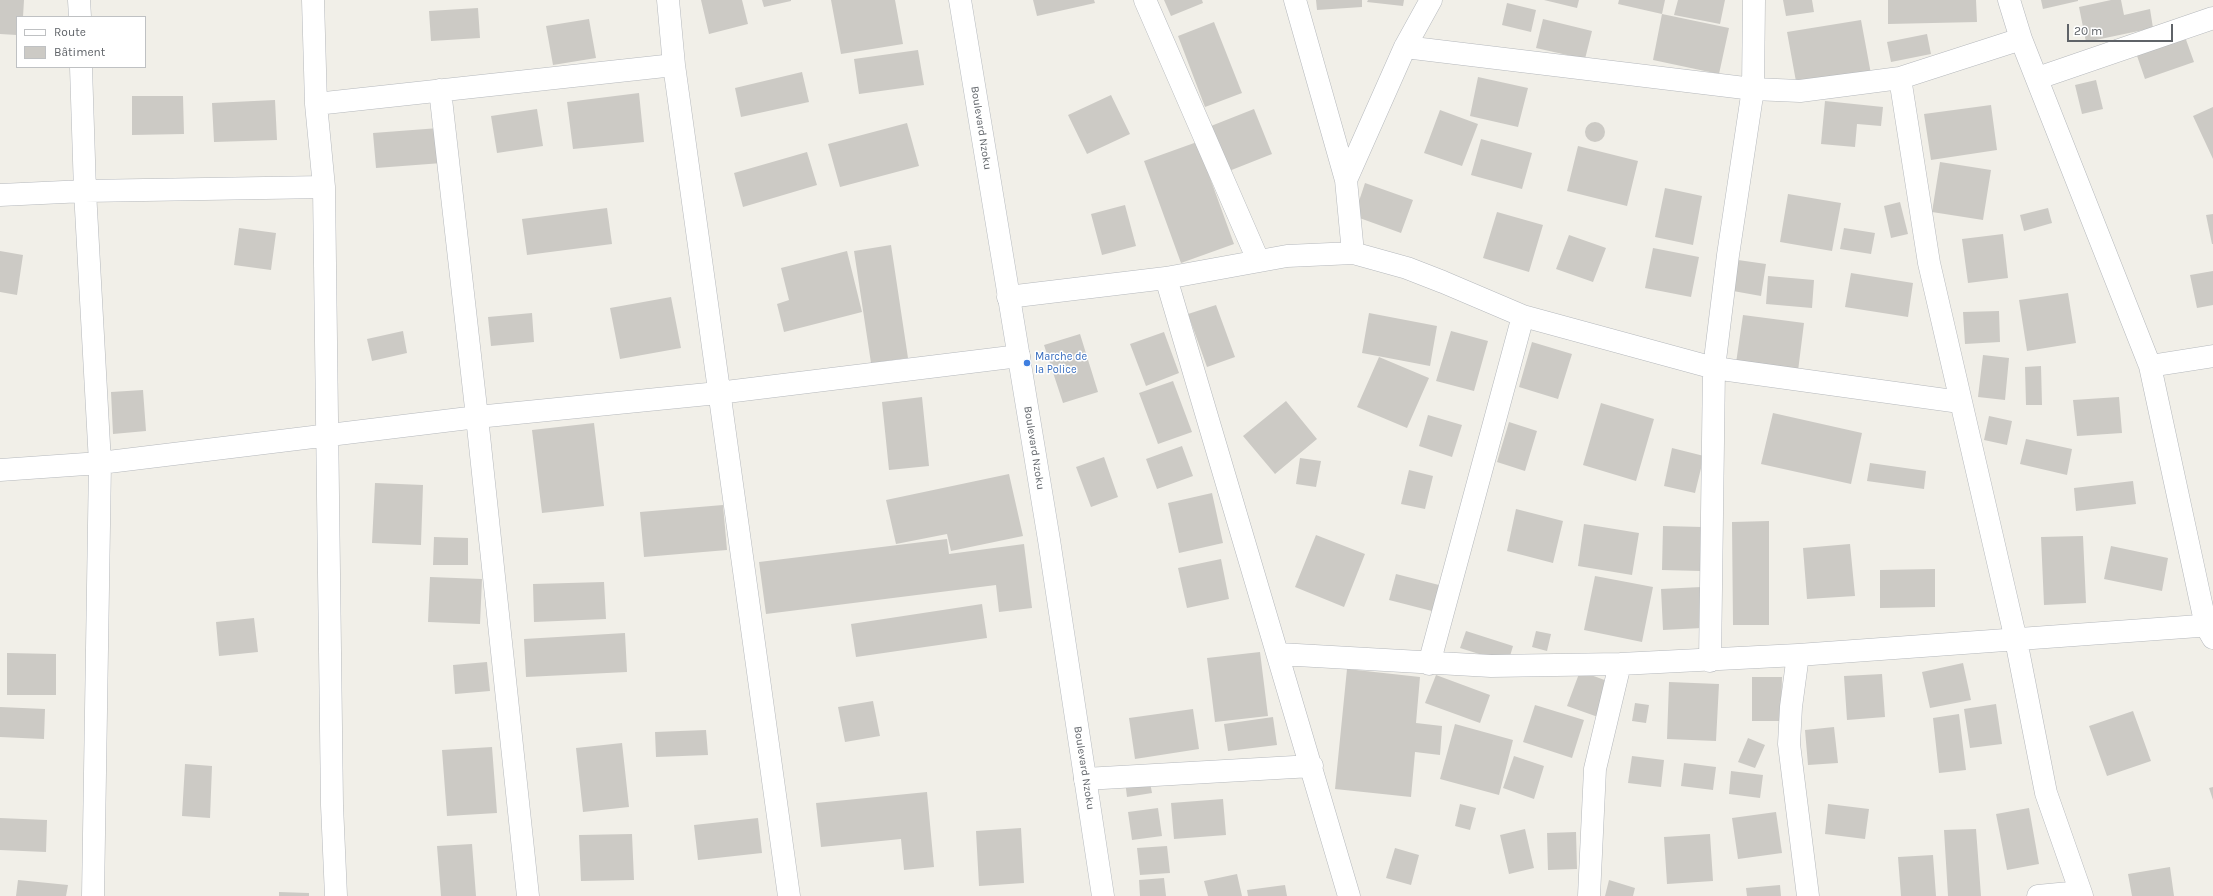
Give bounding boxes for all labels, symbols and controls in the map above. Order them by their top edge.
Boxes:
legend [16,16,146,68]
scale bar [2069,16,2175,42]
text: 20 m [2074,24,2102,38]
text: Route [54,25,86,39]
text: Bâtiment [54,45,105,59]
street label: Boulevard Nzoku [968,85,994,171]
place label: Marche de la Police [1035,350,1087,376]
marker: Marche de la Police [1022,358,1032,368]
street label: Boulevard Nzoku [1021,405,1047,491]
street label: Boulevard Nzoku [1071,725,1097,811]

